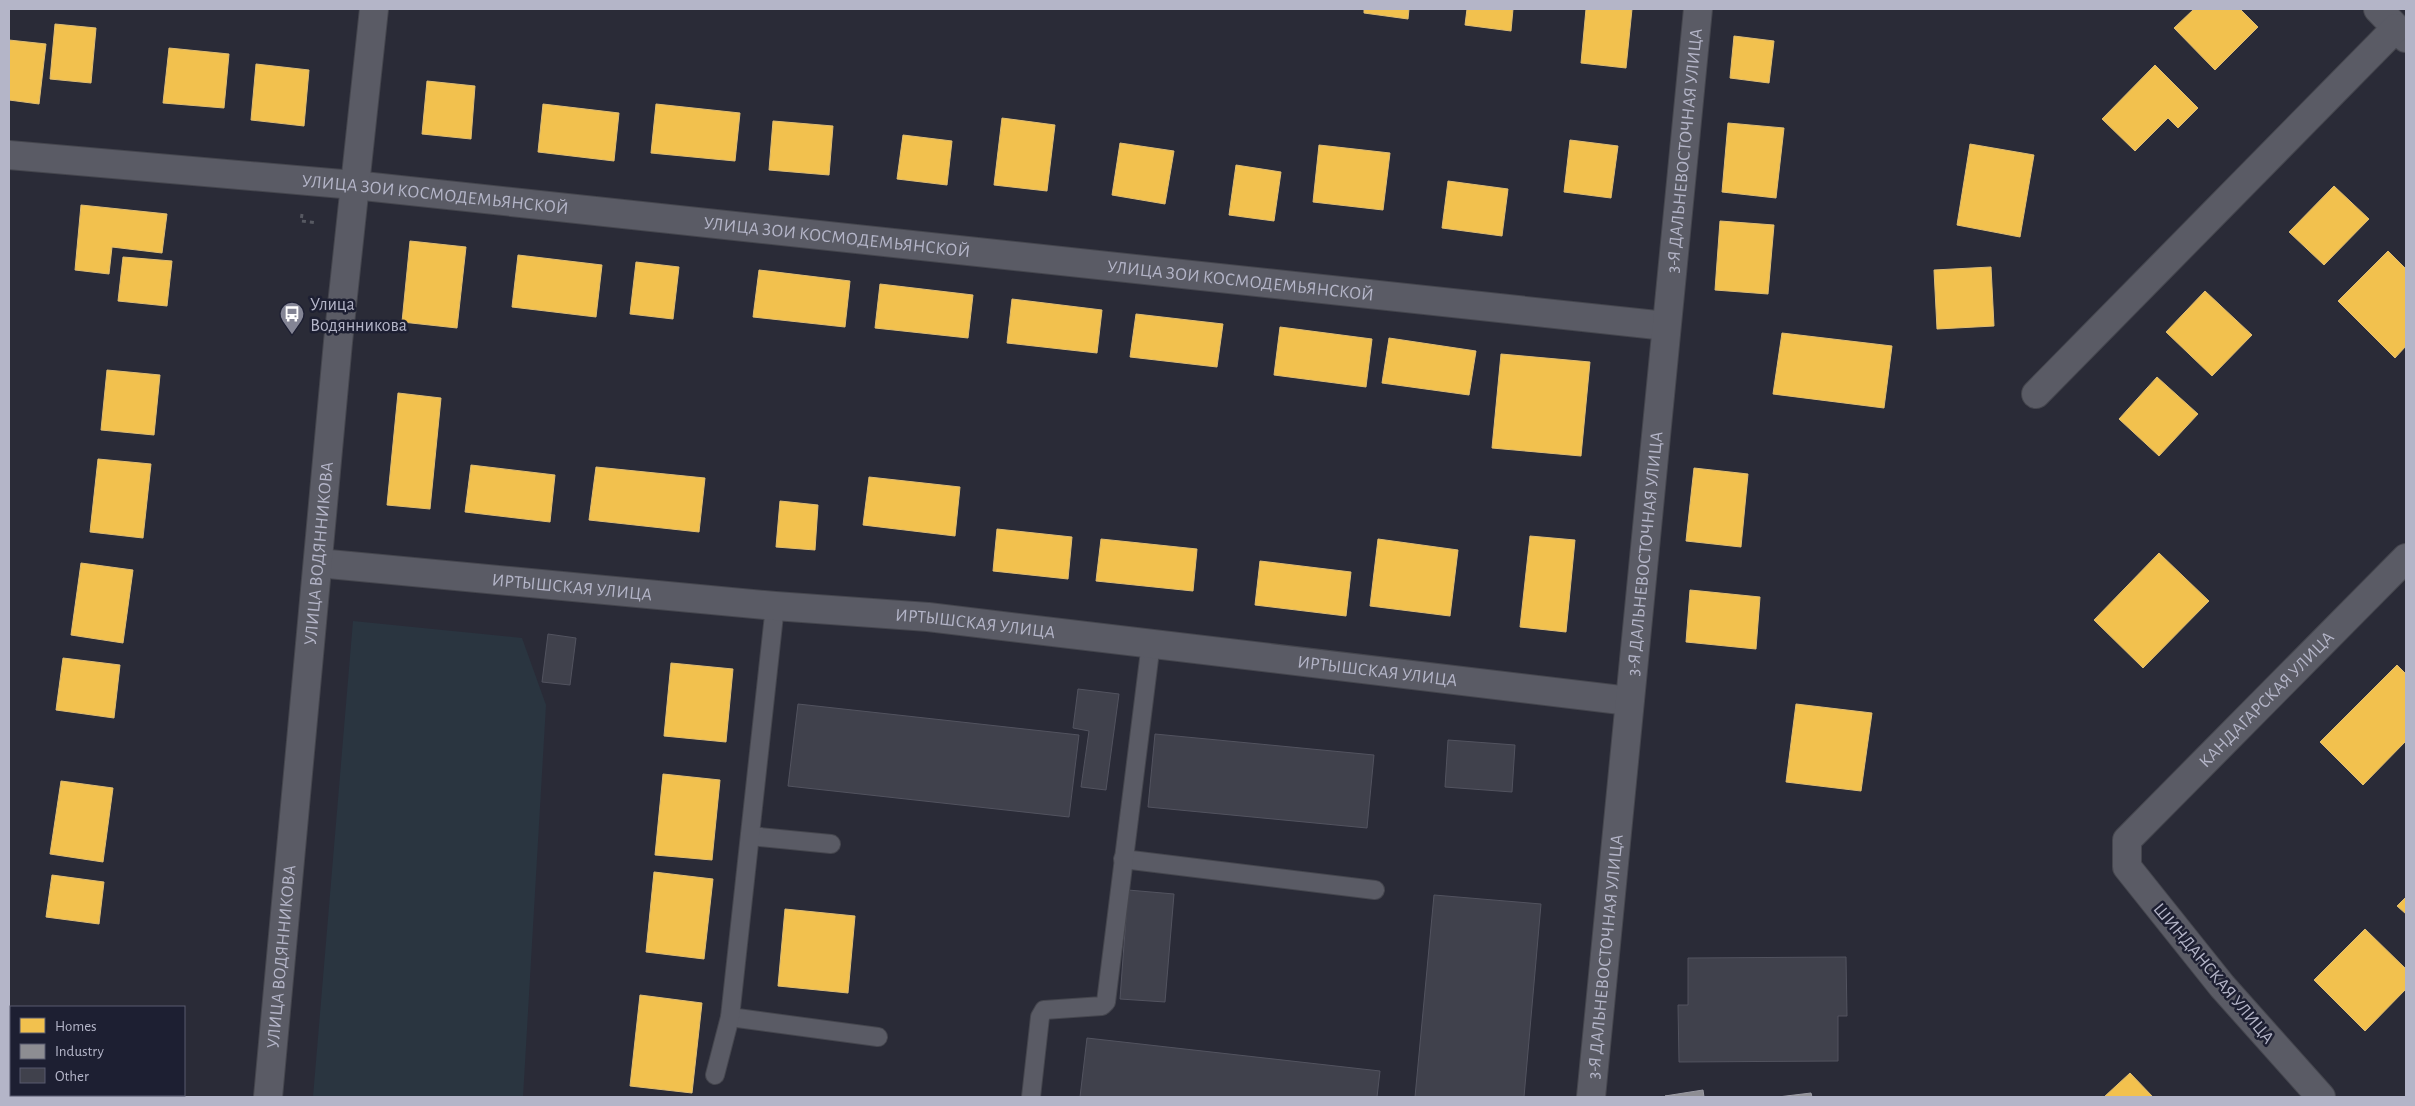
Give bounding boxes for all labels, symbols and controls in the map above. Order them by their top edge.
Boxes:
street label: 3-Я ДАЛЬНЕВОСТОЧНАЯ УЛИЦА [1664,27,1706,274]
street label: УЛИЦА ЗОИ КОСМОДЕМЬЯНСКОЙ [301,172,570,218]
street label: УЛИЦА ЗОИ КОСМОДЕМЬЯНСКОЙ [702,215,971,261]
street label: УЛИЦА ЗОИ КОСМОДЕМЬЯНСКОЙ [1106,258,1375,305]
place label: Улица Водянникова [310,296,407,335]
bus stop icon: Улица Водянникова [279,301,305,335]
street label: 3-Я ДАЛЬНЕВОСТОЧНАЯ УЛИЦА [1624,430,1666,677]
street label: УЛИЦА ВОДЯННИКОВА [302,460,337,646]
street label: ИРТЫШСКАЯ УЛИЦА [491,571,653,604]
street label: ИРТЫШСКАЯ УЛИЦА [894,607,1057,642]
street label: КАНДАГАРСКАЯ УЛИЦА [2196,628,2338,771]
street label: ИРТЫШСКАЯ УЛИЦА [1296,653,1459,690]
street label: 3-Я ДАЛЬНЕВОСТОЧНАЯ УЛИЦА [1585,833,1627,1080]
street label: УЛИЦА ВОДЯННИКОВА [265,864,300,1049]
street label: ШИНДАНСКАЯ УЛИЦА [2149,900,2277,1048]
legend [10,1006,185,1096]
text: Homes [55,1019,97,1034]
text: Industry [55,1044,104,1059]
text: Other [55,1069,89,1084]

